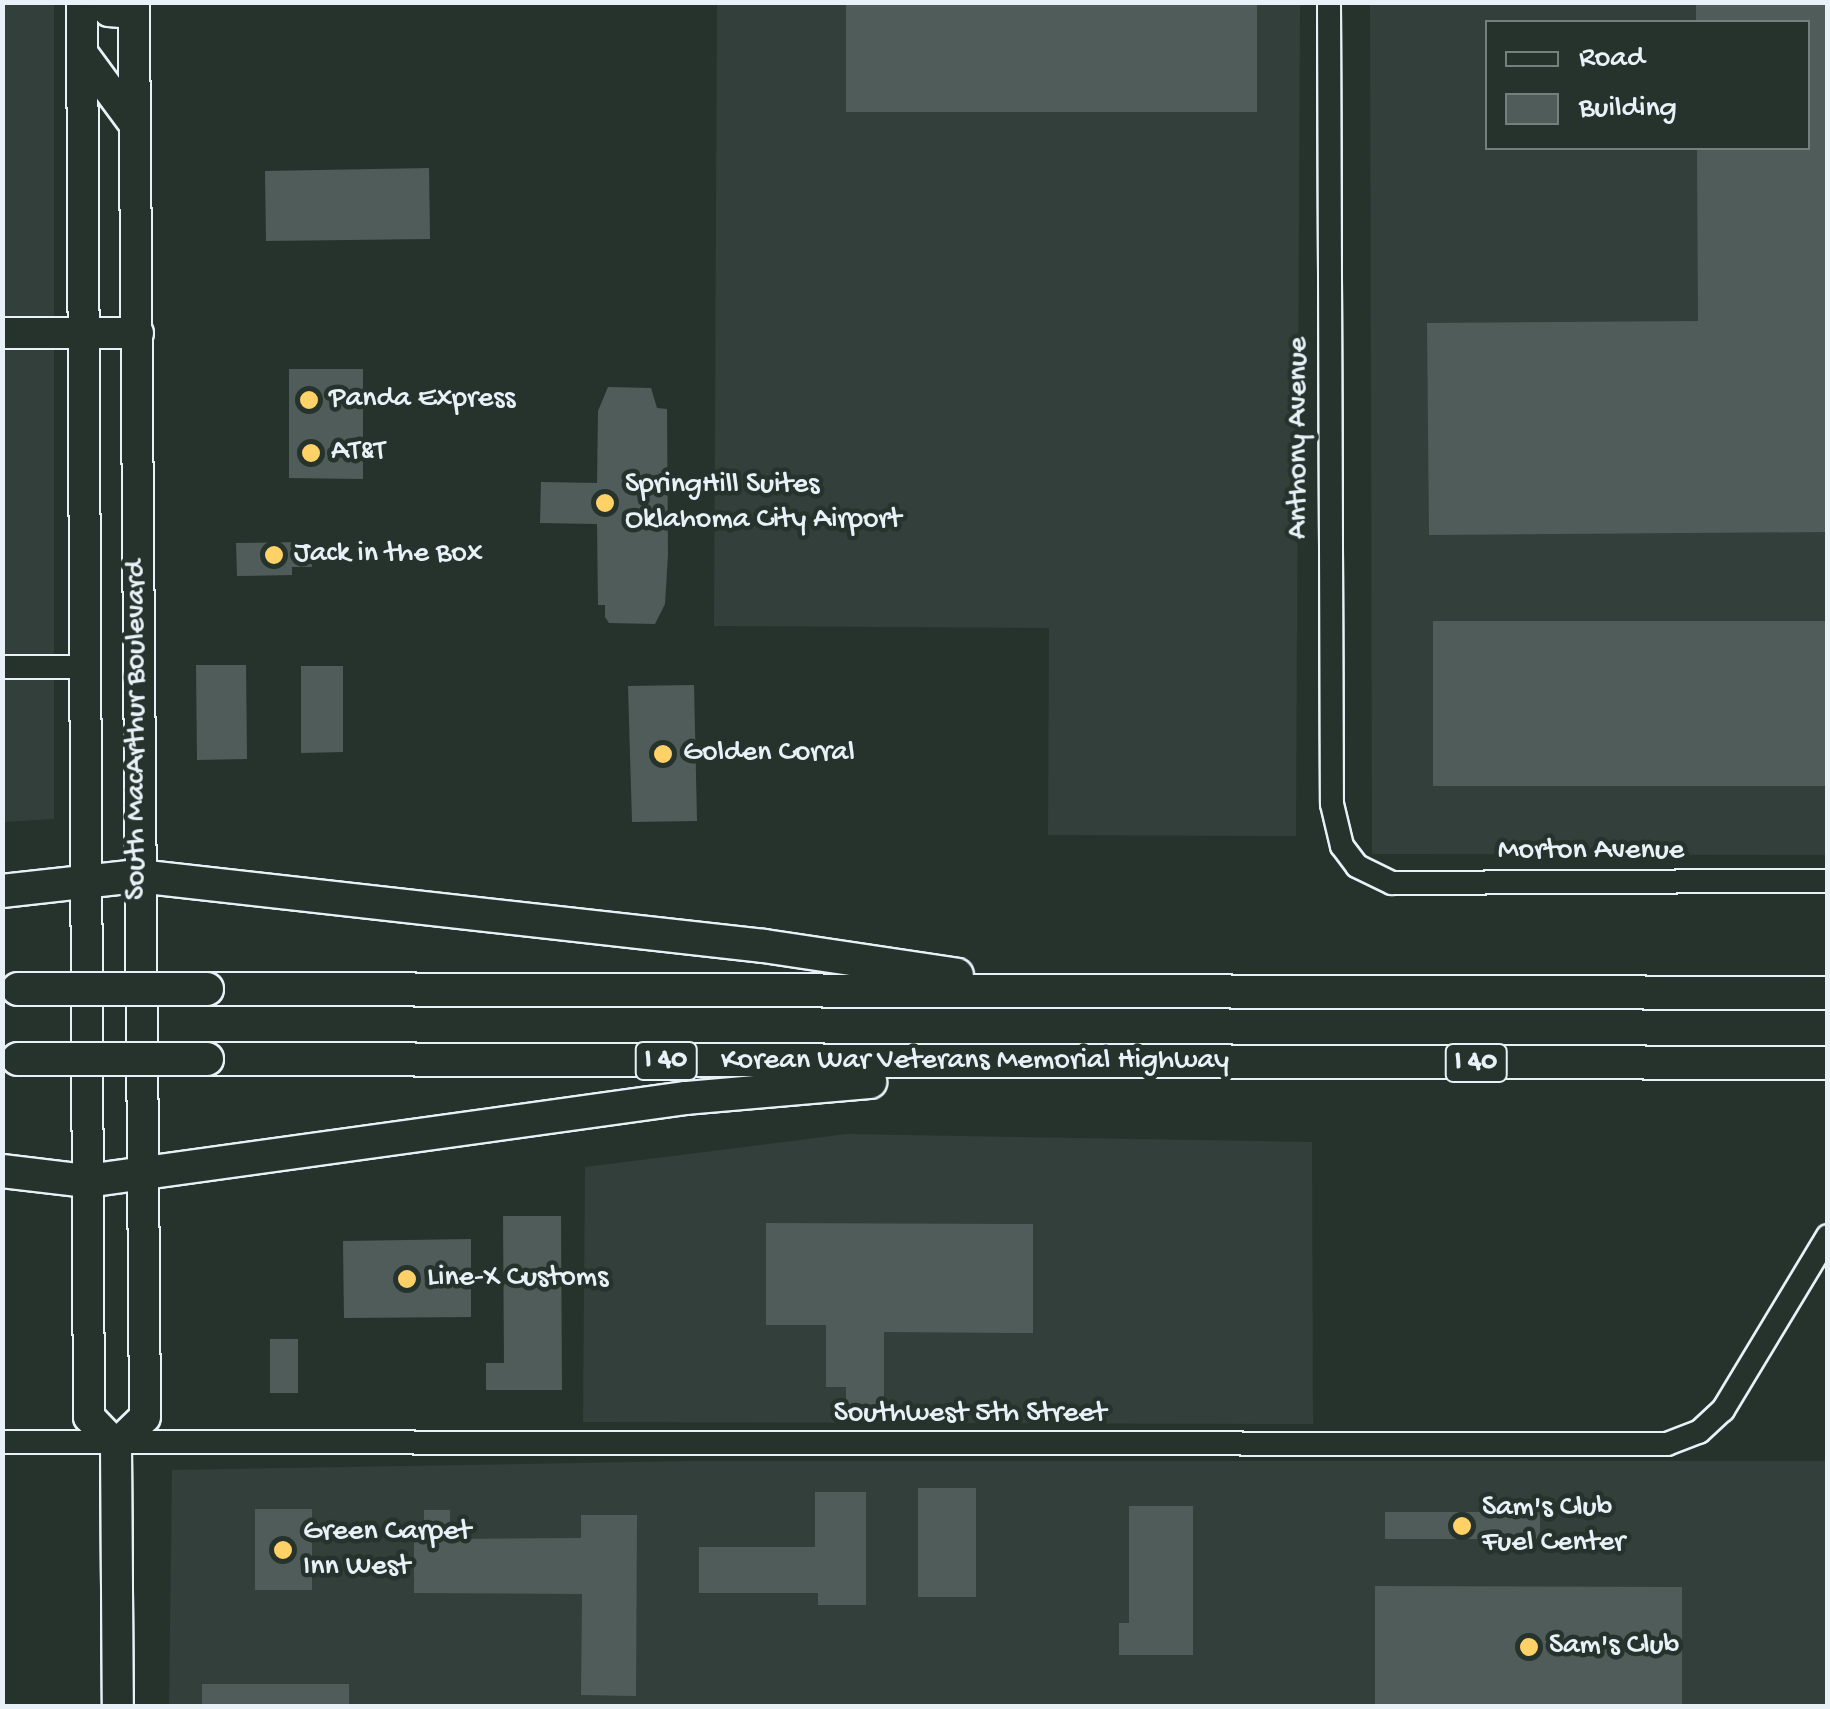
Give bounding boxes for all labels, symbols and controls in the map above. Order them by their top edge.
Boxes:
legend [1485,20,1810,150]
text: Road [1579,42,1645,77]
text: Building [1579,92,1677,127]
street label: Anthony Avenue [1282,337,1318,539]
place label: Panda Express [329,382,515,418]
marker: Panda Express [298,389,320,411]
place label: AT&T [331,435,386,471]
marker: AT&T [300,442,322,464]
place label: SpringHill Suites Oklahoma City Airport [625,468,901,538]
marker: SpringHill Suites Oklahoma City Airport [594,492,616,514]
place label: Jack in the Box [294,537,483,573]
marker: Jack in the Box [263,544,285,566]
street label: South MacArthur Boulevard [120,560,156,900]
place label: Golden Corral [683,736,855,772]
marker: Golden Corral [652,743,674,765]
street label: Morton Avenue [1498,834,1684,870]
road number: I 40 [634,1038,698,1084]
road number: I 40 [1444,1040,1508,1086]
street label: Korean War Veterans Memorial Highway [721,1044,1229,1080]
place label: Line-X Customs [427,1261,608,1297]
marker: Line-X Customs [396,1268,418,1290]
street label: Southwest 5th Street [834,1397,1106,1433]
place label: Sam's Club Fuel Center [1482,1491,1625,1562]
place label: Green Carpet Inn West [303,1515,471,1586]
marker: Sam's Club Fuel Center [1451,1515,1473,1537]
marker: Green Carpet Inn West [272,1539,294,1561]
place label: Sam's Club [1549,1629,1679,1665]
marker: Sam's Club [1518,1636,1540,1658]

